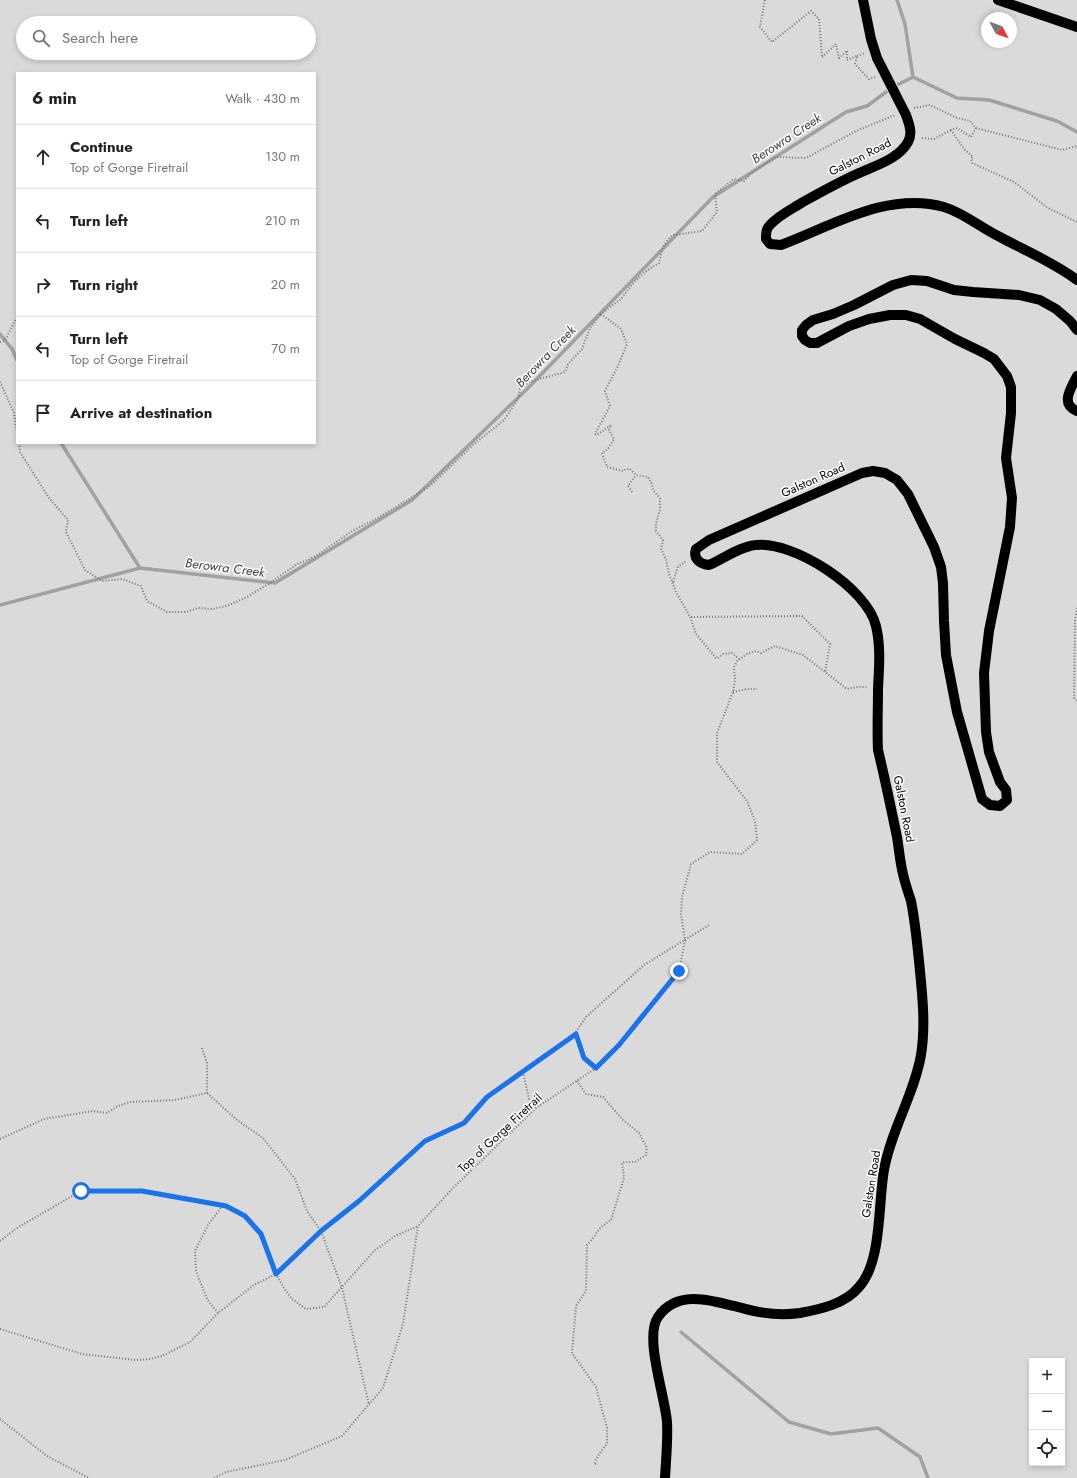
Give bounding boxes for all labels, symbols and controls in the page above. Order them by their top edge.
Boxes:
north arrow [981,12,1017,48]
search box [16,16,316,60]
icon: search [30,27,52,49]
text: Search here [62,27,138,49]
text: 6 min [32,86,77,110]
text: Walk · 430 m [225,89,300,108]
water label: Berowra Creek [748,108,825,168]
street label: Galston Road [826,134,894,180]
text: Continue [70,136,133,158]
icon: ahead [32,146,54,168]
text: 130 m [265,147,300,166]
text: Top of Gorge Firetrail [70,158,188,177]
icon: left [32,210,54,232]
text: Turn left [70,210,128,232]
text: 210 m [265,211,300,230]
icon: right [32,274,54,296]
text: Turn right [70,274,138,296]
text: 20 m [271,275,300,294]
water label: Berowra Creek [511,321,580,392]
text: Turn left [70,328,128,350]
icon: left [32,338,54,360]
text: 70 m [271,339,300,358]
text: Top of Gorge Firetrail [70,350,188,369]
icon: arrive [32,402,54,424]
text: Arrive at destination [70,402,212,424]
street label: Galston Road [778,458,848,502]
water label: Berowra Creek [184,553,266,582]
street label: Galston Road [889,774,919,844]
route end [670,962,688,980]
street label: Top of Gorge Firetrail [454,1089,546,1177]
street label: Galston Road [857,1149,885,1219]
route start [72,1182,90,1200]
map controls [1029,1358,1065,1466]
button: + [1029,1358,1065,1394]
button: − [1029,1394,1065,1430]
button: locate [1029,1430,1065,1466]

